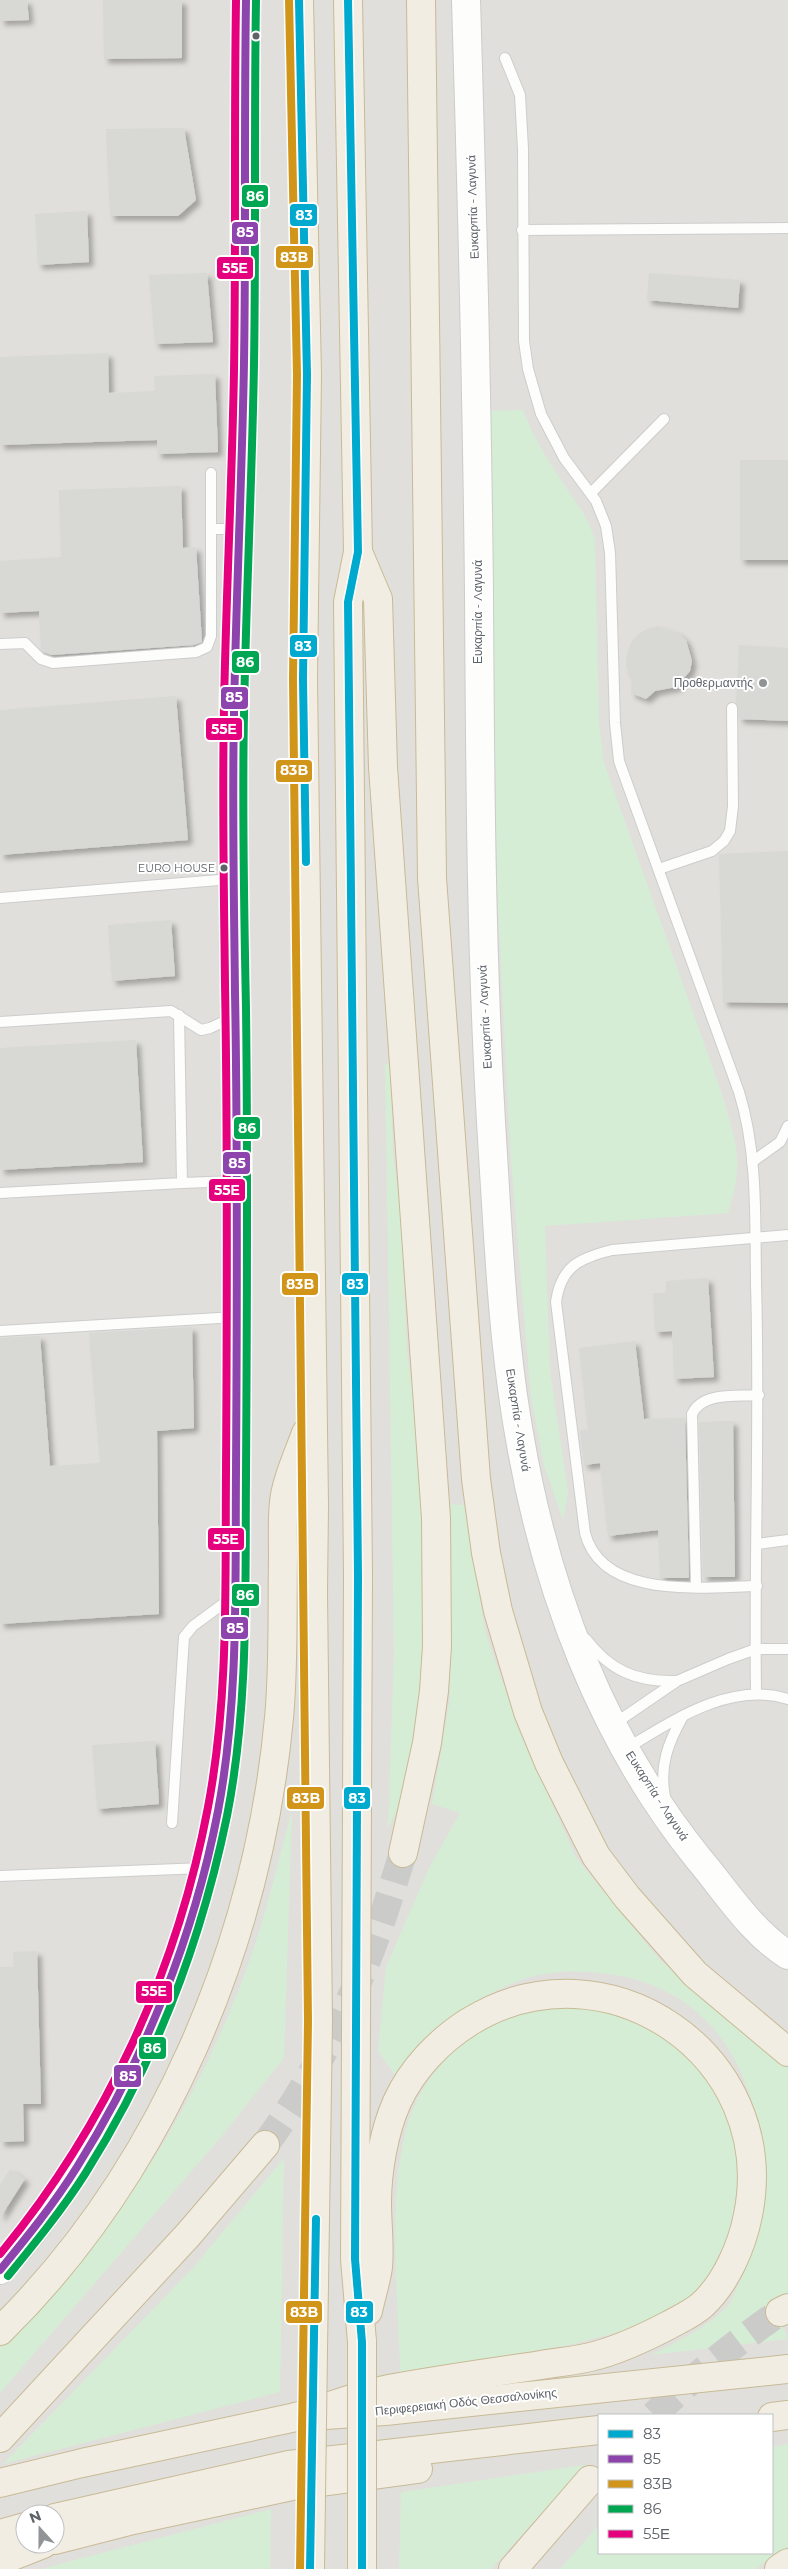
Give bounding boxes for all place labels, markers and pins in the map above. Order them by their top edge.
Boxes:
unlabelled marker [251,31,261,41]
place label: Προθερμαντής [674,675,753,690]
marker: Προθερμαντής [757,677,769,689]
place label: EURO HOUSE [138,861,215,875]
marker: EURO HOUSE [219,863,229,873]

